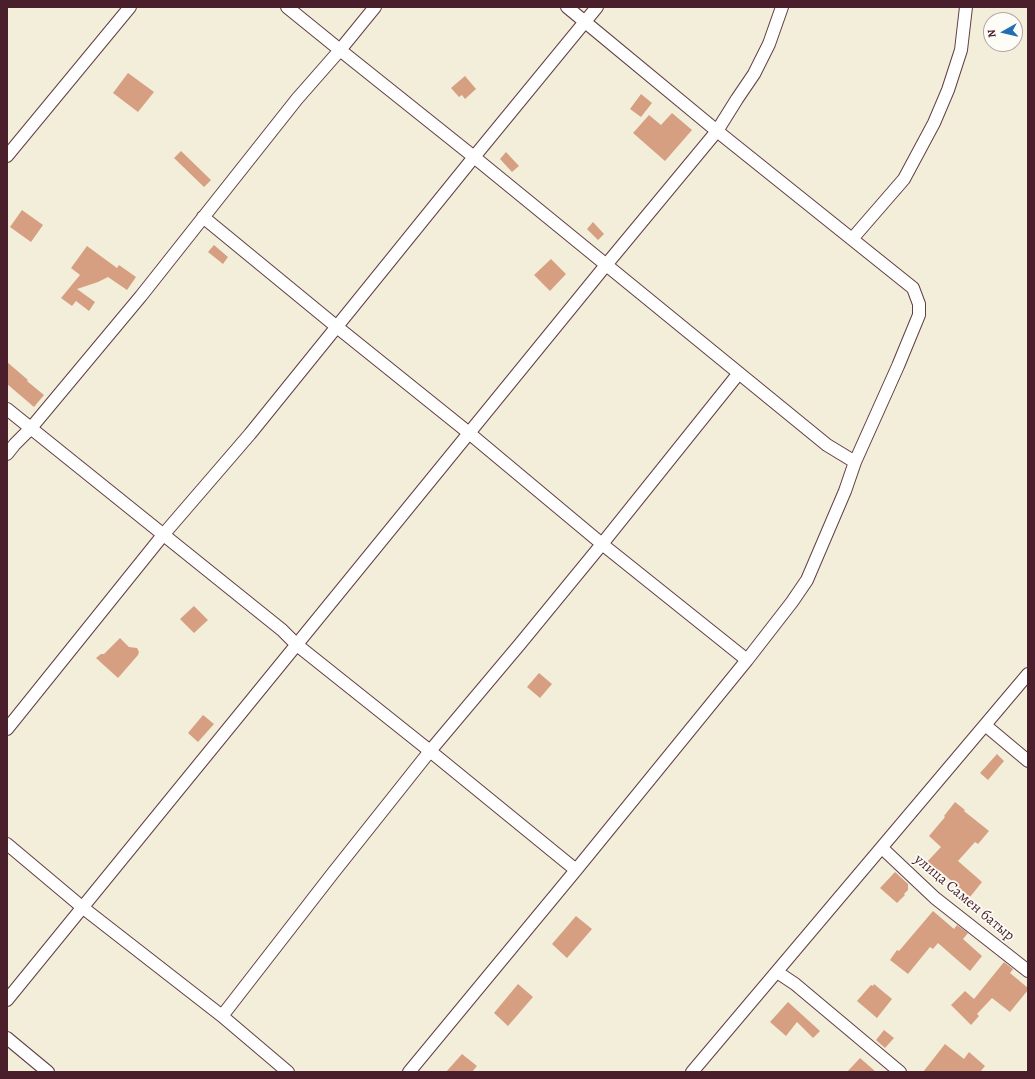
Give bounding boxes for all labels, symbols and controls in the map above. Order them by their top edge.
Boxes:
north arrow [983,12,1023,52]
text: N [984,29,1000,39]
street label: улица Самен батыр [910,851,1018,945]

